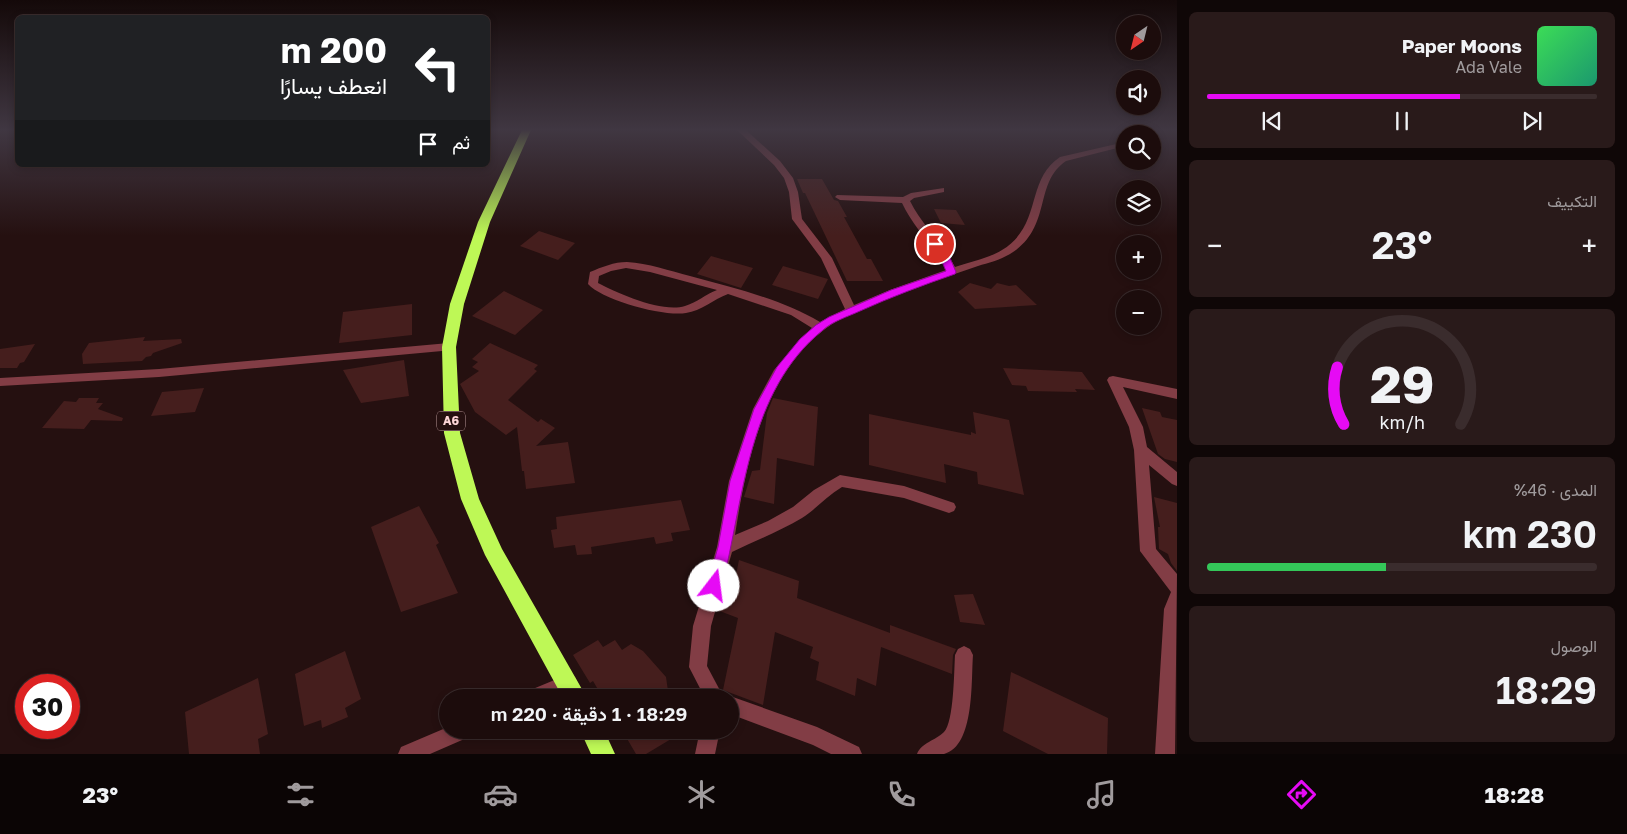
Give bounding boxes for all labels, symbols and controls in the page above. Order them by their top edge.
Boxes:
north arrow [1116,15,1161,60]
map controls [1116,15,1161,335]
text: 200 m [281,29,387,71]
text: Paper Moons [1402,34,1522,57]
icon: left [405,35,470,100]
text: Ada Vale [1456,57,1522,77]
button: sound [1116,70,1161,115]
text: انعطف يسارًا [280,72,387,99]
icon: previous [1258,107,1286,135]
icon: pause [1388,107,1416,135]
icon: next [1518,107,1546,135]
button: search [1116,125,1161,170]
icon: arrive [414,130,442,158]
text: ثم [452,130,470,153]
button: layers [1116,180,1161,225]
text: التكييف [1547,191,1597,211]
text: 23° [1372,222,1432,267]
pin [914,223,956,265]
text: − [1207,229,1222,262]
text: + [1582,229,1597,262]
icon: arrive [921,230,949,258]
button: + [1116,235,1161,280]
button: − [1116,290,1161,335]
text: 29 [1370,352,1434,414]
text: km/h [1379,411,1425,433]
road number: A6 [437,412,465,431]
text: المدى · 46% [1514,480,1597,500]
text: 230 km [1462,511,1597,556]
position arrow [687,559,739,611]
text: الوصول [1551,636,1597,656]
text: 18:29 [1496,667,1597,712]
speed limit sign: 30 [15,674,80,739]
text: 18:29 · 1 دقيقة · 220 m [491,702,687,725]
icon: filters [283,777,318,812]
icon: car [483,777,518,812]
icon: climate [684,777,719,812]
icon: phone [884,777,919,812]
icon: music [1084,777,1119,812]
icon: directions [1284,777,1319,812]
text: 23° [83,781,118,808]
text: 18:28 [1484,781,1544,808]

